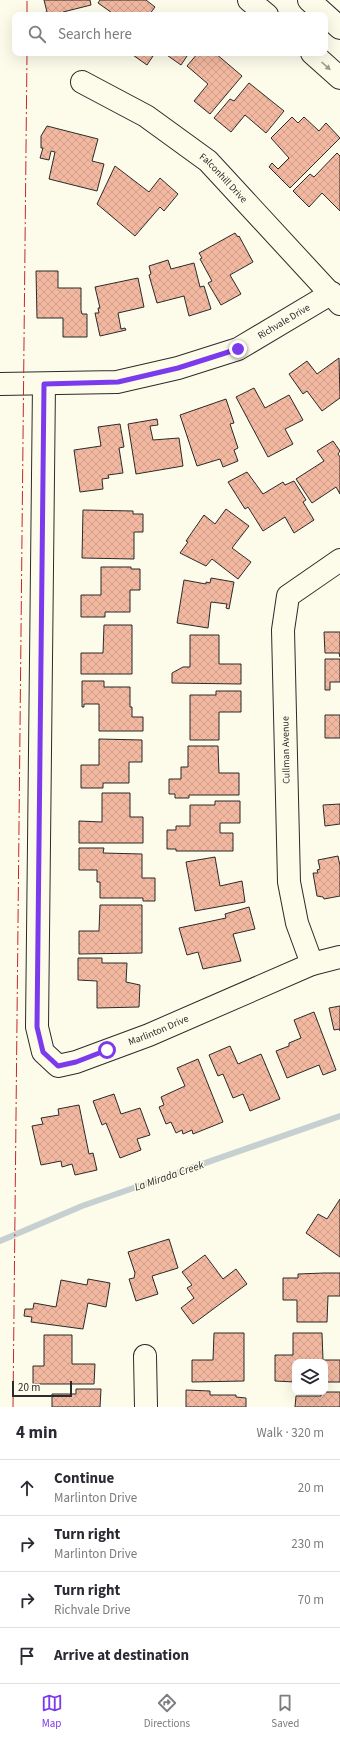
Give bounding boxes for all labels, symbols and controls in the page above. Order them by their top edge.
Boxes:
search box [12,12,328,56]
icon: search [26,23,48,45]
text: Search here [58,24,132,45]
one-way arrow [321,61,331,70]
street label: Falconhill Drive [196,150,251,206]
street label: Richvale Drive [255,301,313,343]
route end [229,340,247,358]
street label: Cullman Avenue [278,716,294,784]
street label: Marlinton Drive [126,1012,191,1049]
route start [98,1041,116,1059]
water label: La Mirada Creek [132,1157,206,1195]
map controls [292,1359,328,1395]
button: layers [292,1359,328,1395]
scale bar [12,1379,72,1398]
text: 20 m [18,1380,40,1395]
text: 4 min [16,1421,57,1445]
text: Walk · 320 m [256,1424,324,1442]
text: Continue [54,1468,114,1489]
icon: ahead [16,1477,38,1499]
text: 20 m [298,1479,324,1497]
text: Marlinton Drive [54,1489,137,1507]
text: Turn right [54,1524,120,1545]
icon: right [16,1533,38,1555]
text: 230 m [291,1535,324,1553]
text: Marlinton Drive [54,1545,137,1563]
text: Turn right [54,1580,120,1601]
icon: right [16,1589,38,1611]
text: 70 m [298,1591,324,1609]
text: Richvale Drive [54,1601,131,1619]
icon: arrive [16,1645,38,1667]
text: Arrive at destination [54,1645,189,1666]
tab: Map [41,1692,63,1731]
tab: Directions [144,1692,190,1731]
tab: Saved [271,1692,299,1731]

